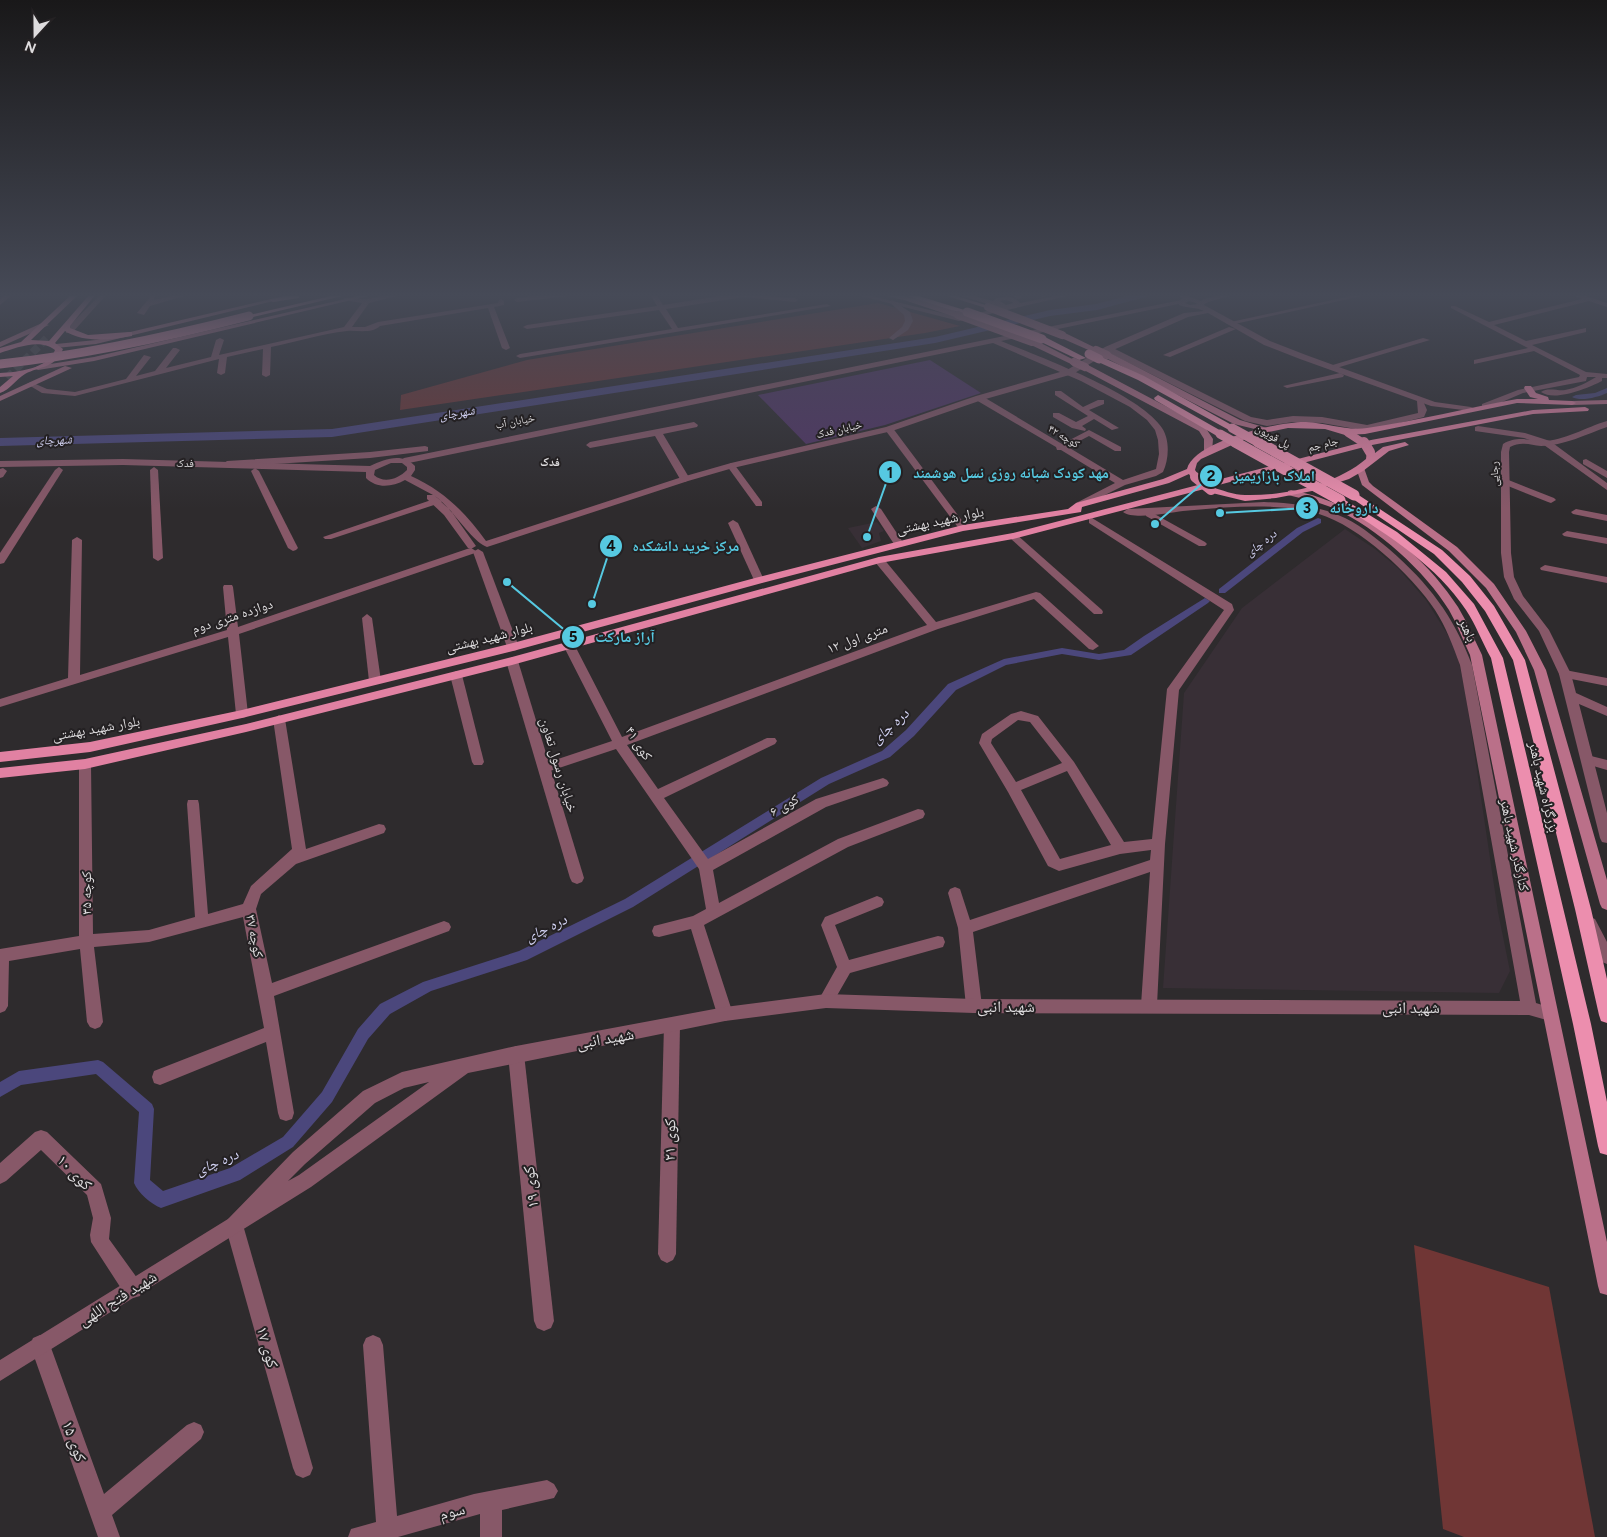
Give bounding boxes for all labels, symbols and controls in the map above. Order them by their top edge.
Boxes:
north arrow [10,10,60,60]
text: N [22,37,39,57]
water label: شهرچای [438,403,477,424]
street label: خیابان آب [494,411,536,432]
street label: خیابان فدک [815,418,863,441]
street label: کوچه ۴۲ [1046,422,1082,451]
street label: پل قویون [1253,422,1293,452]
water label: شهرچای [36,432,73,449]
street label: جام جم [1307,434,1340,455]
district label: فدک [540,455,560,469]
street label: فدک [176,457,194,470]
callout: مهد کودک شبانه روزی نسل هوشمند [878,457,1118,487]
callout: املاک بازاریمیز [1198,461,1325,491]
street label: رجایی [1488,461,1501,487]
text: 1 [887,464,893,482]
text: مهد کودک شبانه روزی نسل هوشمند [913,464,1109,482]
text: 2 [1207,467,1216,485]
text: املاک بازاریمیز [1232,467,1315,485]
callout: داروخانه [1294,493,1388,523]
text: 3 [1303,499,1311,517]
text: داروخانه [1329,499,1379,517]
street label: بلوار شهید بهشتی [895,503,985,538]
water label: دره چای [1243,527,1280,560]
callout: مرکز خرید دانشکده [598,531,750,561]
text: 4 [606,537,616,555]
text: مرکز خرید دانشکده [633,537,739,555]
street label: دوازده متری دوم [189,595,275,639]
street label: باهنر [1454,615,1480,645]
street label: بلوار شهید بهشتی [444,618,534,656]
street label: ۱۲ متری اول [824,620,890,657]
callout: آراز مارکت [560,622,665,652]
text: 5 [569,628,578,646]
text: آراز مارکت [595,628,655,646]
water label: دره چای [867,704,913,748]
street label: بلوار شهید بهشتی [51,712,141,745]
street label: خیابان رسول تعاون [536,716,581,815]
street label: کوی ۴۱ [621,723,656,764]
street label: بزرگراه شهید باهنر [1525,739,1562,834]
street label: کوی ۶ [767,790,802,820]
street label: کنارگذر شهید باهنر [1496,796,1533,893]
street label: کوچه ۳۵ [78,871,95,915]
water label: دره چای [522,910,571,946]
street label: کوچه ۳۷ [242,913,267,959]
street label: شهید انبی [977,997,1035,1017]
street label: شهید انبی [1382,998,1440,1018]
street label: شهید انبی [575,1024,635,1054]
street label: کوی ۲۱ [660,1118,680,1161]
water label: دره چای [193,1145,242,1179]
street label: کوی ۱۰ [52,1151,96,1195]
street label: کوی ۱۹ [519,1164,543,1209]
street label: شهید فتح اللهی [74,1267,161,1331]
street label: کوی ۱۷ [252,1324,283,1371]
street label: کوی ۱۵ [57,1418,91,1465]
street label: سوم [437,1499,467,1525]

